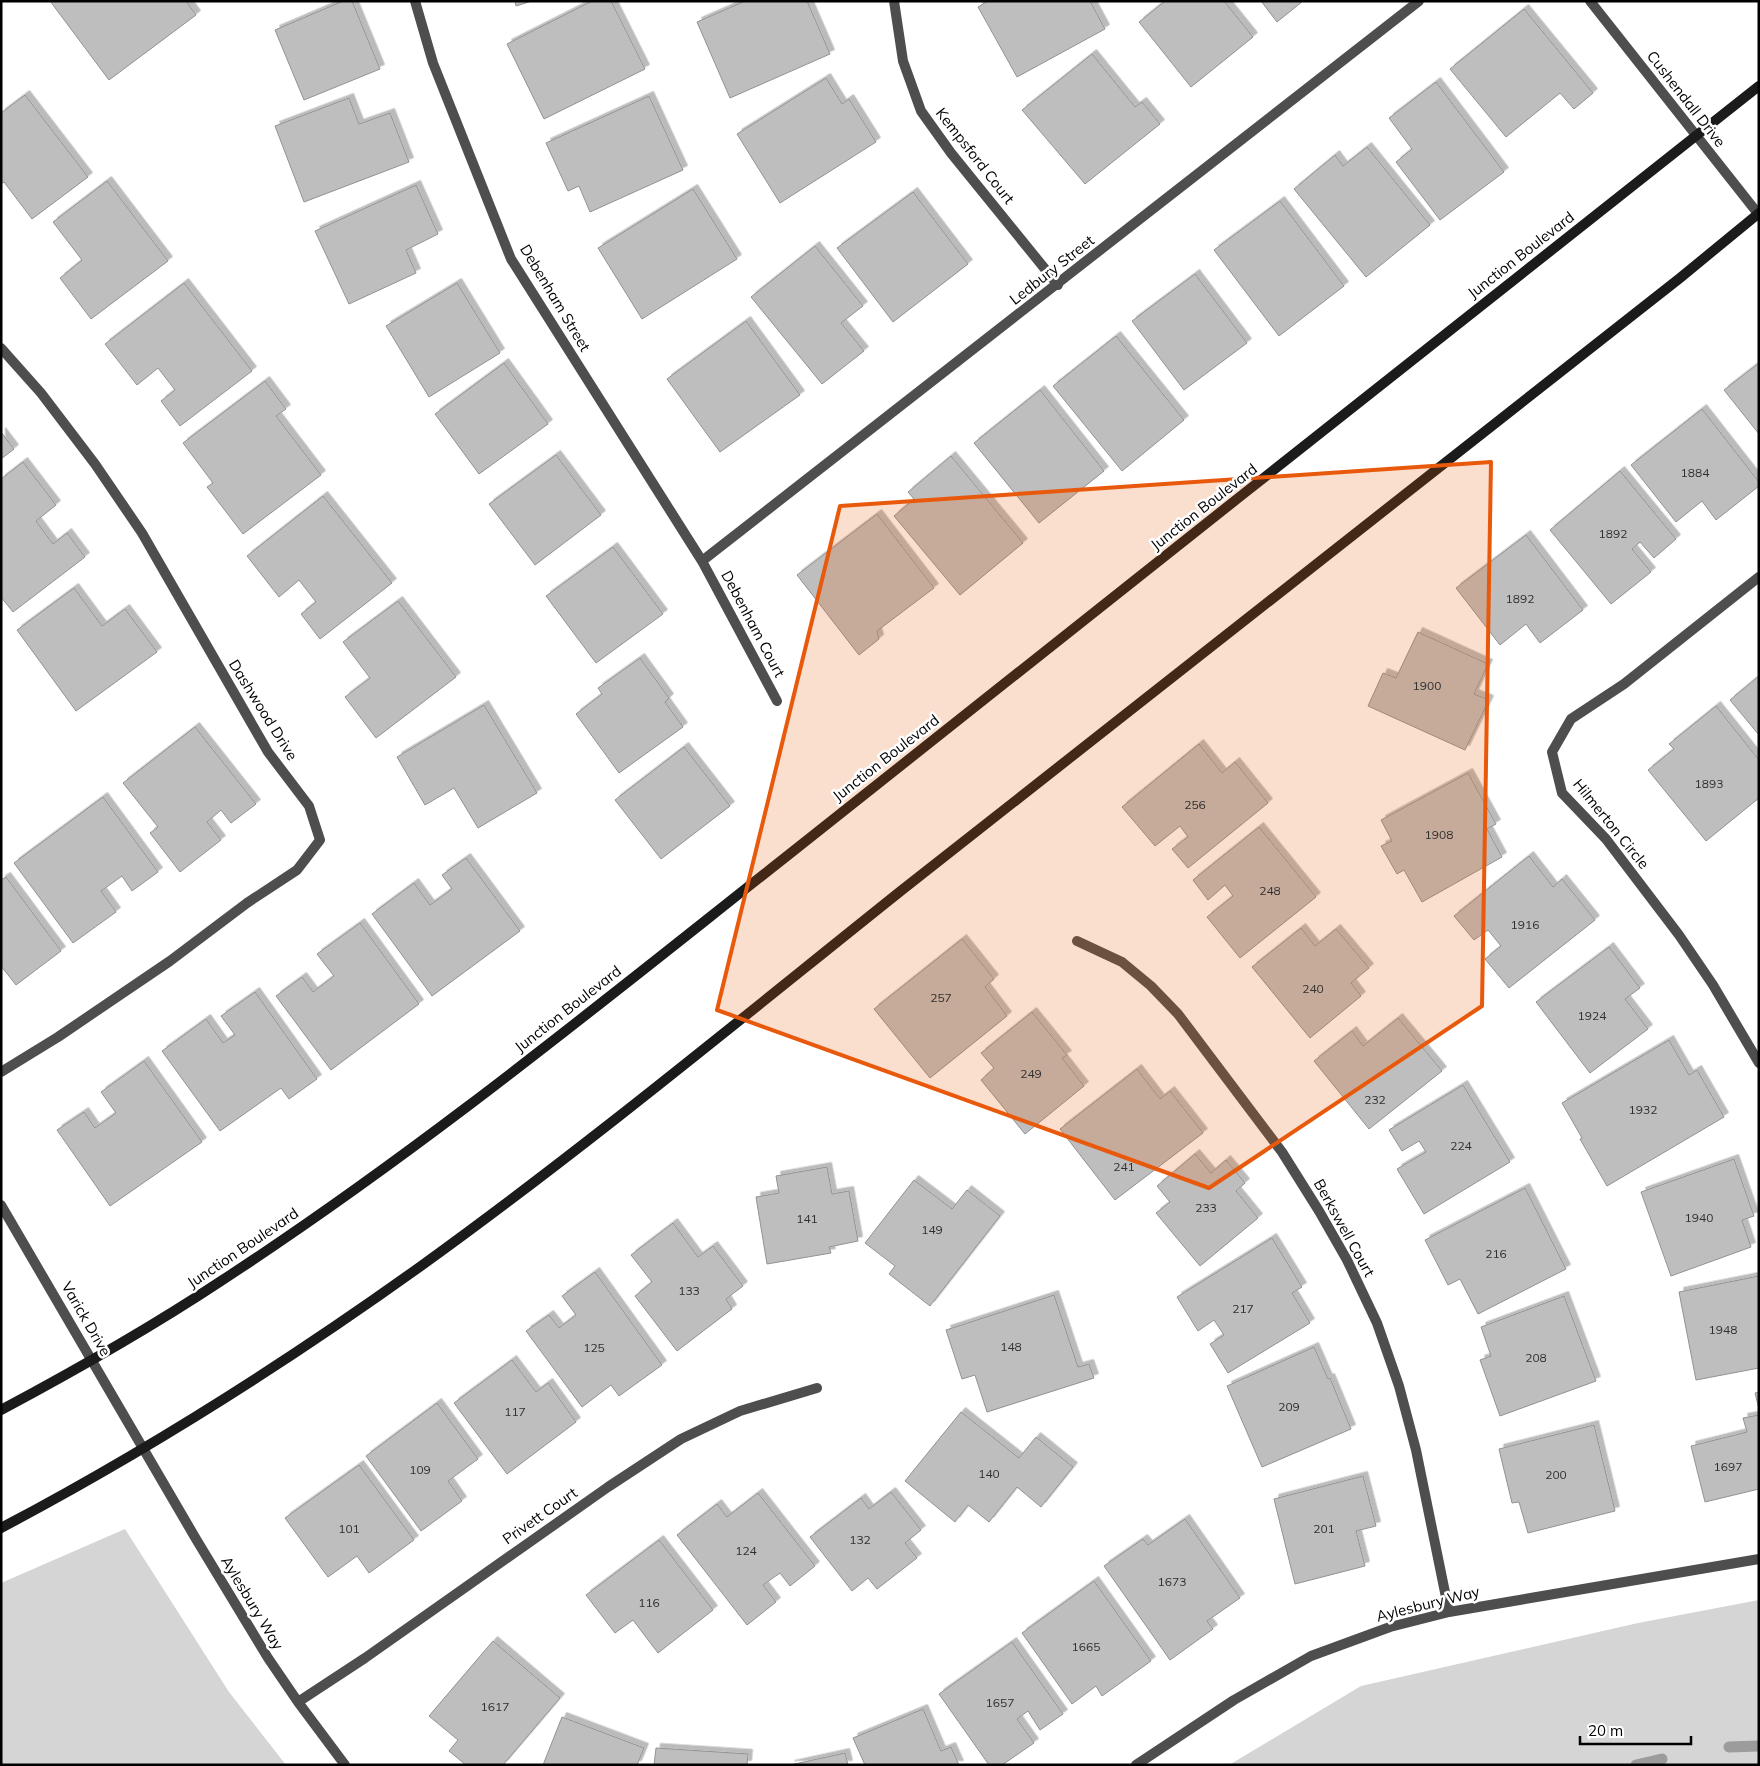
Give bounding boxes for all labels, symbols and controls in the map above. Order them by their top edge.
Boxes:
street label: Cushendall Drive [1643,47,1730,151]
street label: Kempsford Court [932,104,1019,208]
street label: Junction Boulevard [1464,207,1578,302]
street label: Ledbury Street [1006,231,1098,309]
street label: Debenham Street [516,241,595,355]
street label: Junction Boulevard [1147,459,1261,554]
house number: 1884 [1681,465,1709,480]
house number: 1892 [1599,526,1627,541]
street label: Debenham Court [717,567,790,680]
house number: 1892 [1506,591,1534,606]
street label: Dashwood Drive [225,656,302,764]
house number: 1900 [1413,678,1441,693]
street label: Junction Boulevard [829,710,943,805]
street label: Hilmerton Circle [1569,775,1654,873]
house number: 1893 [1695,776,1723,791]
house number: 256 [1184,797,1206,812]
house number: 1908 [1425,827,1453,842]
house number: 248 [1259,883,1281,898]
house number: 1916 [1511,917,1539,932]
street label: Junction Boulevard [511,961,625,1056]
house number: 240 [1302,981,1324,996]
house number: 257 [930,990,952,1005]
house number: 1924 [1578,1008,1606,1023]
house number: 249 [1020,1066,1042,1081]
house number: 232 [1364,1092,1386,1107]
house number: 1932 [1629,1102,1657,1117]
house number: 224 [1450,1138,1472,1153]
house number: 241 [1113,1159,1135,1174]
street label: Berkswell Court [1310,1176,1379,1280]
house number: 233 [1195,1200,1217,1215]
street label: Junction Boulevard [183,1203,302,1292]
house number: 1940 [1685,1210,1713,1225]
house number: 141 [796,1211,818,1226]
house number: 149 [921,1222,943,1237]
house number: 216 [1485,1246,1507,1261]
street label: Varick Drive [57,1278,115,1359]
house number: 133 [678,1283,700,1298]
house number: 217 [1232,1301,1254,1316]
house number: 1948 [1709,1322,1737,1337]
house number: 148 [1000,1339,1022,1354]
house number: 125 [583,1340,605,1355]
house number: 208 [1525,1350,1547,1365]
house number: 209 [1278,1399,1300,1414]
house number: 117 [504,1404,526,1419]
house number: 1697 [1714,1459,1742,1474]
house number: 109 [409,1462,431,1477]
house number: 140 [978,1466,1000,1481]
house number: 200 [1545,1467,1567,1482]
street label: Privett Court [499,1483,581,1548]
house number: 101 [338,1521,360,1536]
house number: 201 [1313,1521,1335,1536]
house number: 132 [849,1532,871,1547]
house number: 124 [735,1543,757,1558]
street label: Aylesbury Way [217,1552,288,1653]
house number: 1673 [1158,1574,1186,1589]
street label: Aylesbury Way [1374,1581,1482,1626]
house number: 116 [638,1595,660,1610]
house number: 1665 [1072,1639,1100,1654]
house number: 1657 [986,1695,1014,1710]
house number: 1617 [481,1699,509,1714]
scale bar [1580,1714,1691,1746]
text: 20 m [1588,1721,1623,1740]

